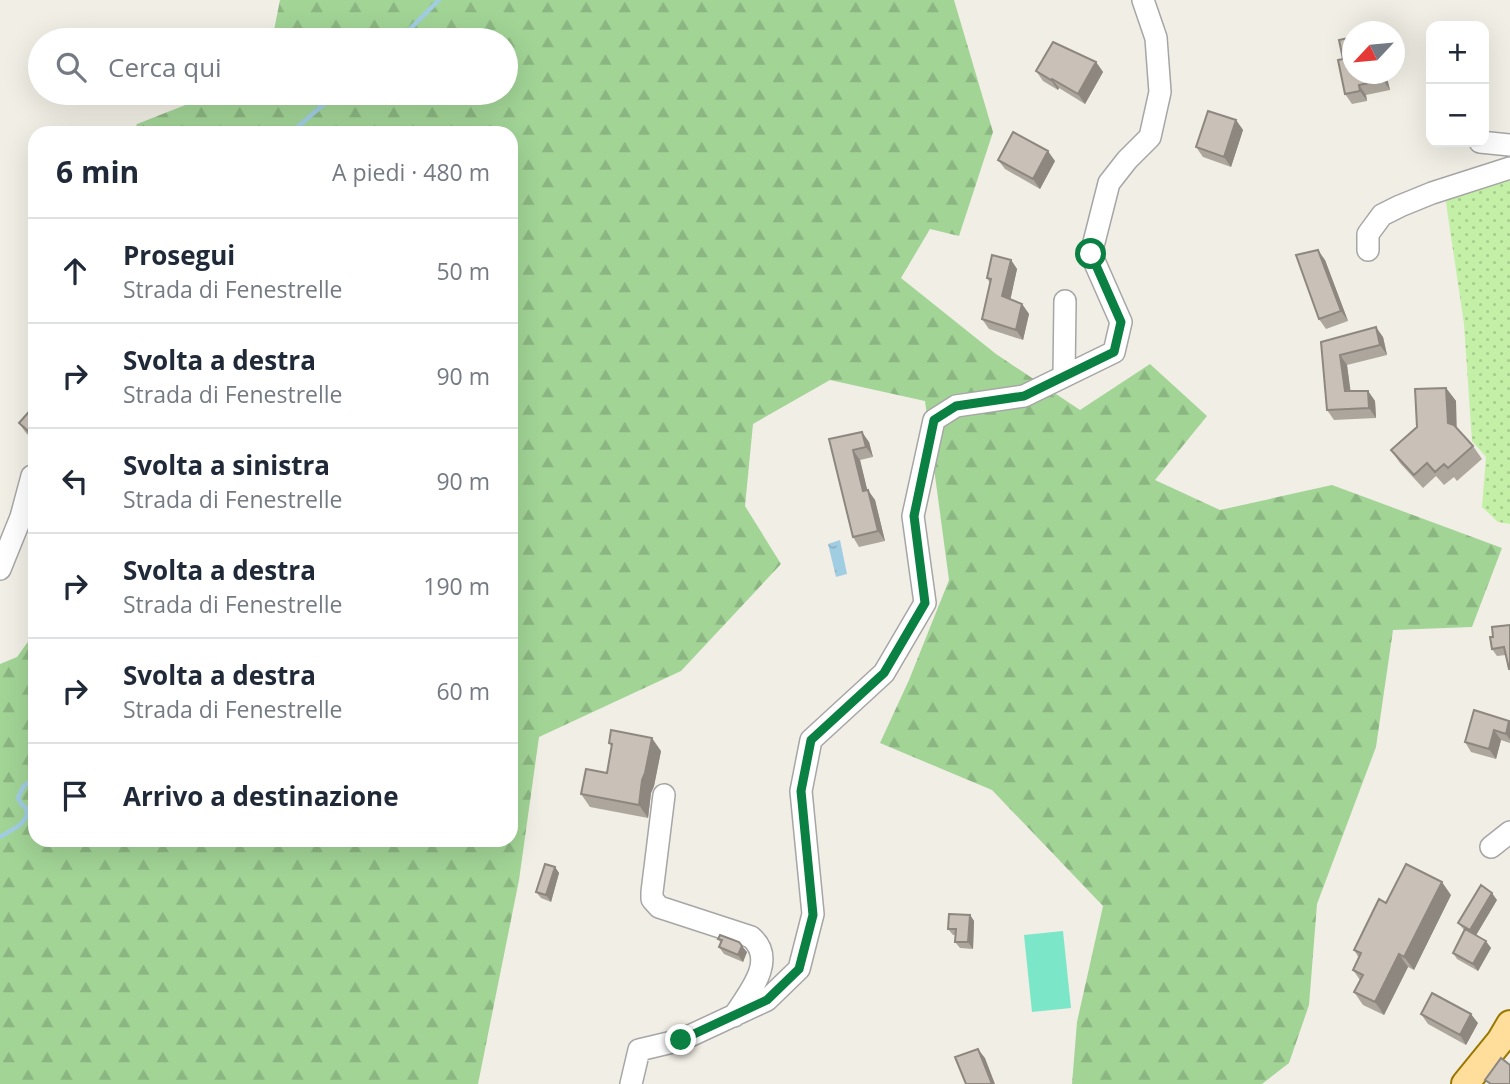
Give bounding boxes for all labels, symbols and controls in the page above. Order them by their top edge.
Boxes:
north arrow [1342,21,1405,84]
map controls [1426,21,1489,147]
button: + [1426,21,1489,84]
search box [28,28,518,105]
icon: search [52,48,90,86]
text: Cerca qui [108,49,222,85]
button: − [1426,84,1489,147]
text: 6 min [56,151,139,192]
text: A piedi · 480 m [332,156,490,188]
text: Prosegui [123,237,235,273]
route start [1075,238,1106,269]
icon: ahead [56,252,94,290]
text: 50 m [436,255,490,287]
text: Strada di Fenestrelle [123,273,342,305]
text: Svolta a destra [123,342,316,378]
icon: right [56,357,94,395]
text: 90 m [436,360,490,392]
text: Strada di Fenestrelle [123,378,342,410]
text: Svolta a sinistra [123,447,330,483]
icon: left [56,462,94,500]
text: 90 m [436,465,490,497]
text: Strada di Fenestrelle [123,483,342,515]
text: Svolta a destra [123,552,316,588]
icon: right [56,567,94,605]
text: 190 m [423,570,490,602]
text: Strada di Fenestrelle [123,588,342,620]
text: Svolta a destra [123,657,316,693]
icon: right [56,672,94,710]
text: 60 m [436,675,490,707]
text: Strada di Fenestrelle [123,693,342,725]
icon: arrive [56,777,94,815]
text: Arrivo a destinazione [123,778,399,814]
route end [665,1024,696,1055]

